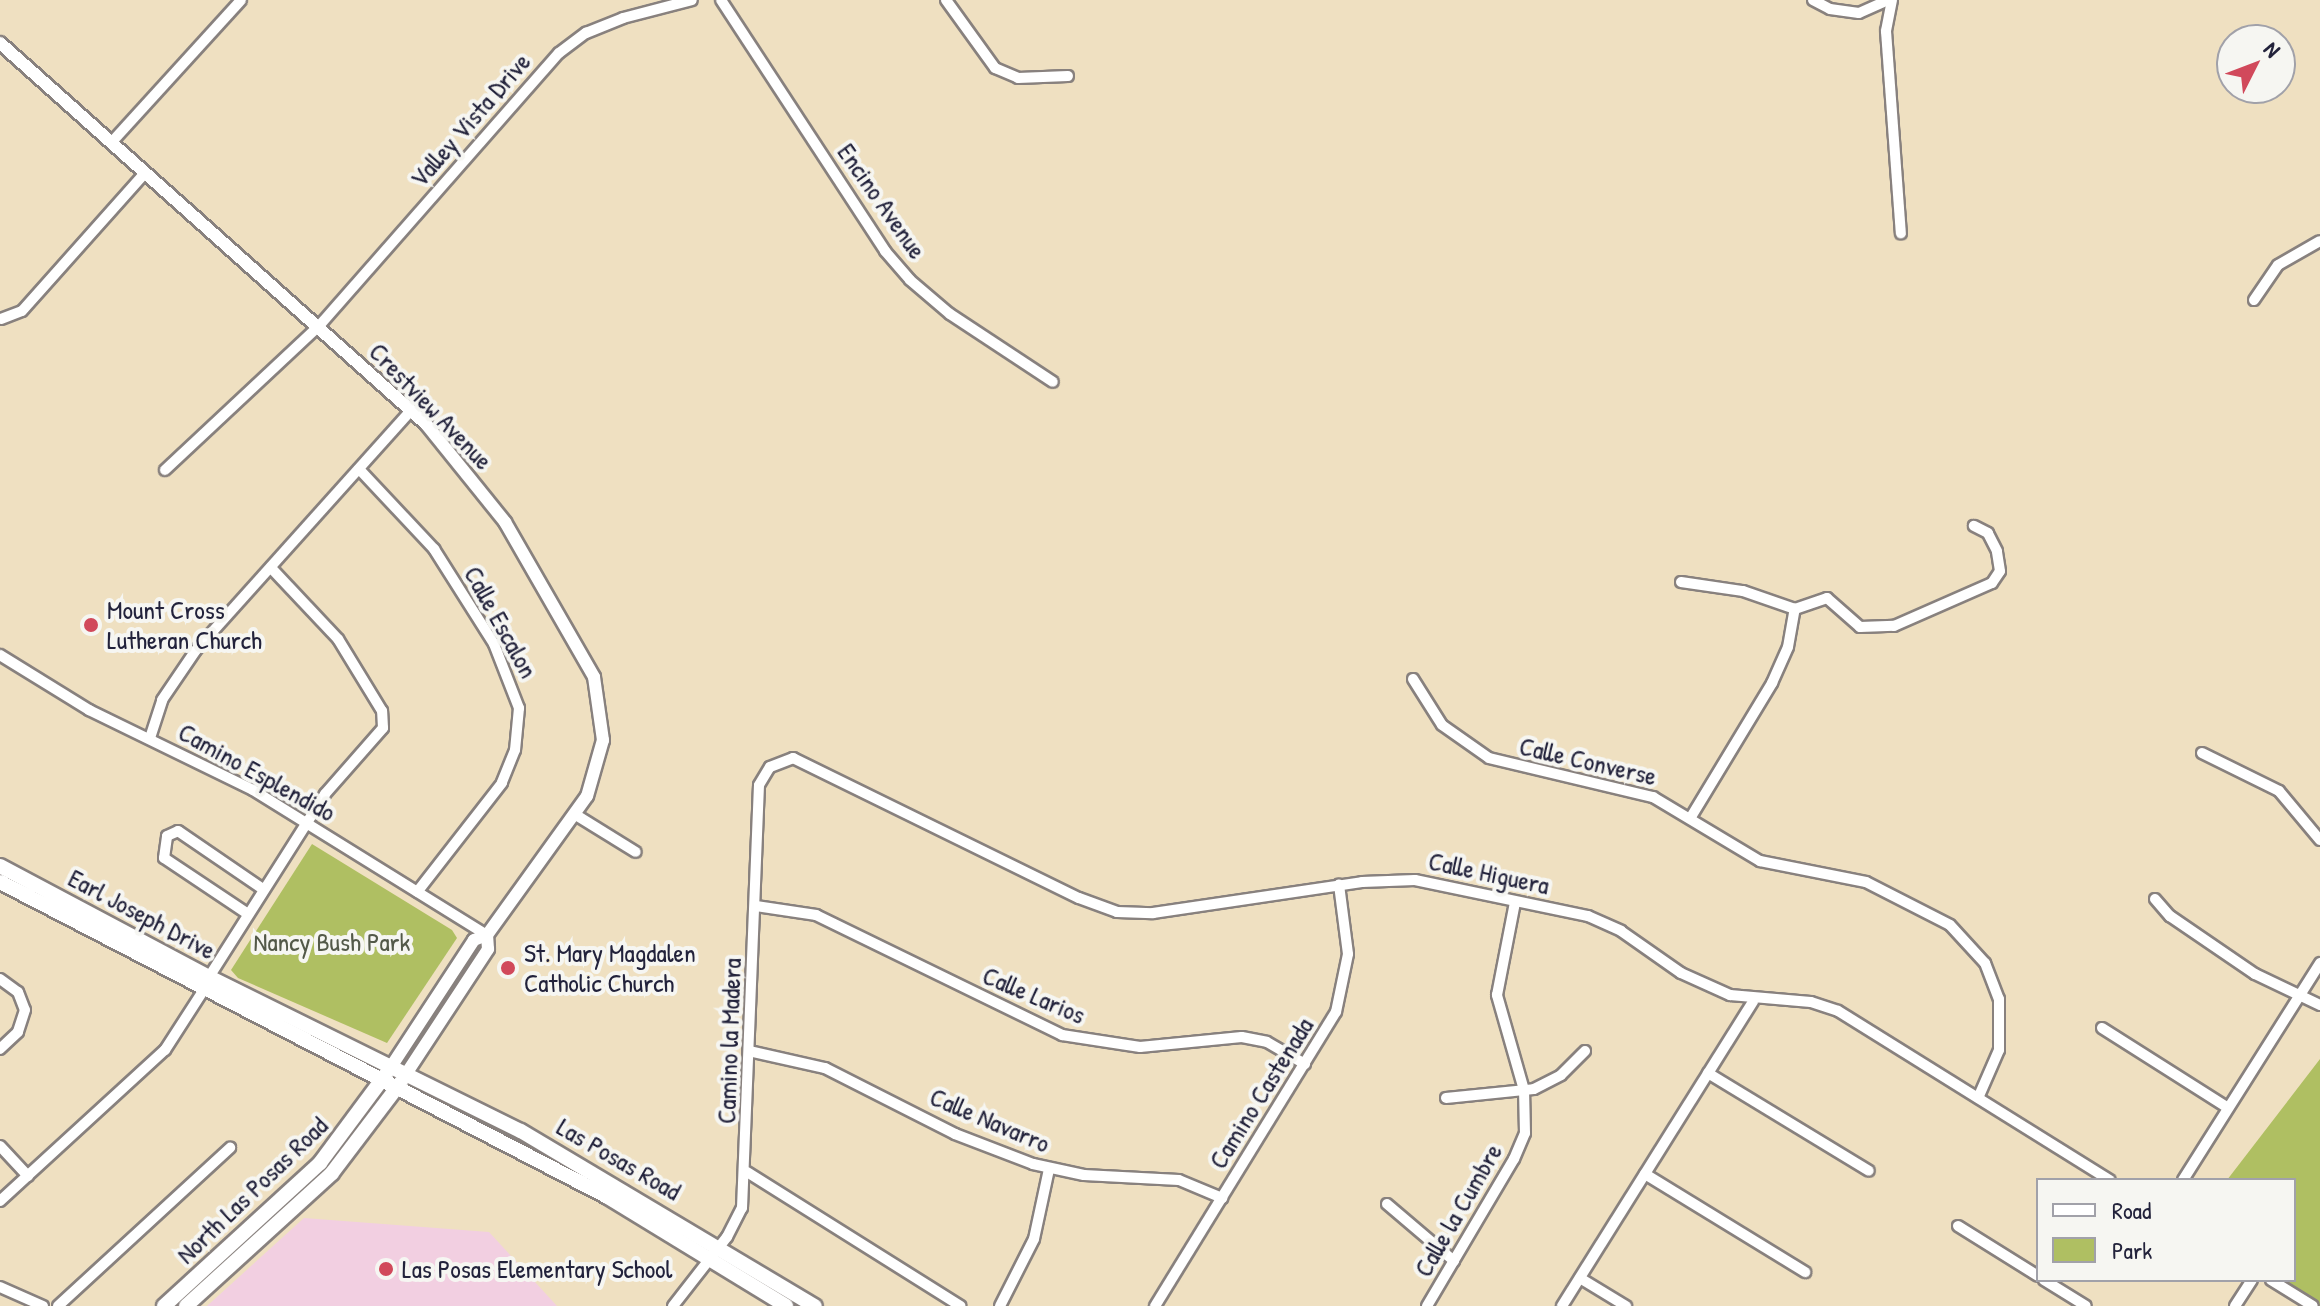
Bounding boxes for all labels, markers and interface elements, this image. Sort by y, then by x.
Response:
north arrow [2216,24,2296,104]
text: N [2257,35,2287,64]
street label: Valley Vista Drive [403,46,537,194]
street label: Encino Avenue [831,137,933,265]
street label: Crestview Avenue [363,336,499,476]
street label: Calle Escalon [458,561,544,683]
place label: Mount Cross Lutheran Church [107,594,262,656]
marker: Mount Cross Lutheran Church [82,616,100,634]
street label: Camino Esplendido [173,716,341,828]
street label: Calle Converse [1516,730,1660,792]
street label: Calle Higuera [1426,845,1552,901]
street label: Earl Joseph Drive [63,862,221,966]
park label: Nancy Bush Park [254,926,410,958]
place label: St. Mary Magdalen Catholic Church [524,937,696,998]
street label: Camino la Madera [711,958,747,1124]
marker: St. Mary Magdalen Catholic Church [499,959,517,977]
street label: Calle Larios [978,960,1090,1030]
street label: Camino Castenada [1202,1012,1320,1174]
street label: Calle Navarro [925,1081,1055,1159]
street label: North Las Posas Road [170,1110,334,1270]
street label: Las Posas Road [552,1111,686,1207]
street label: Calle la Cumbre [1407,1138,1509,1282]
legend [2036,1178,2296,1282]
text: Road [2112,1194,2151,1226]
text: Park [2112,1234,2152,1266]
place label: Las Posas Elementary School [402,1253,673,1285]
marker: Las Posas Elementary School [377,1260,395,1278]

